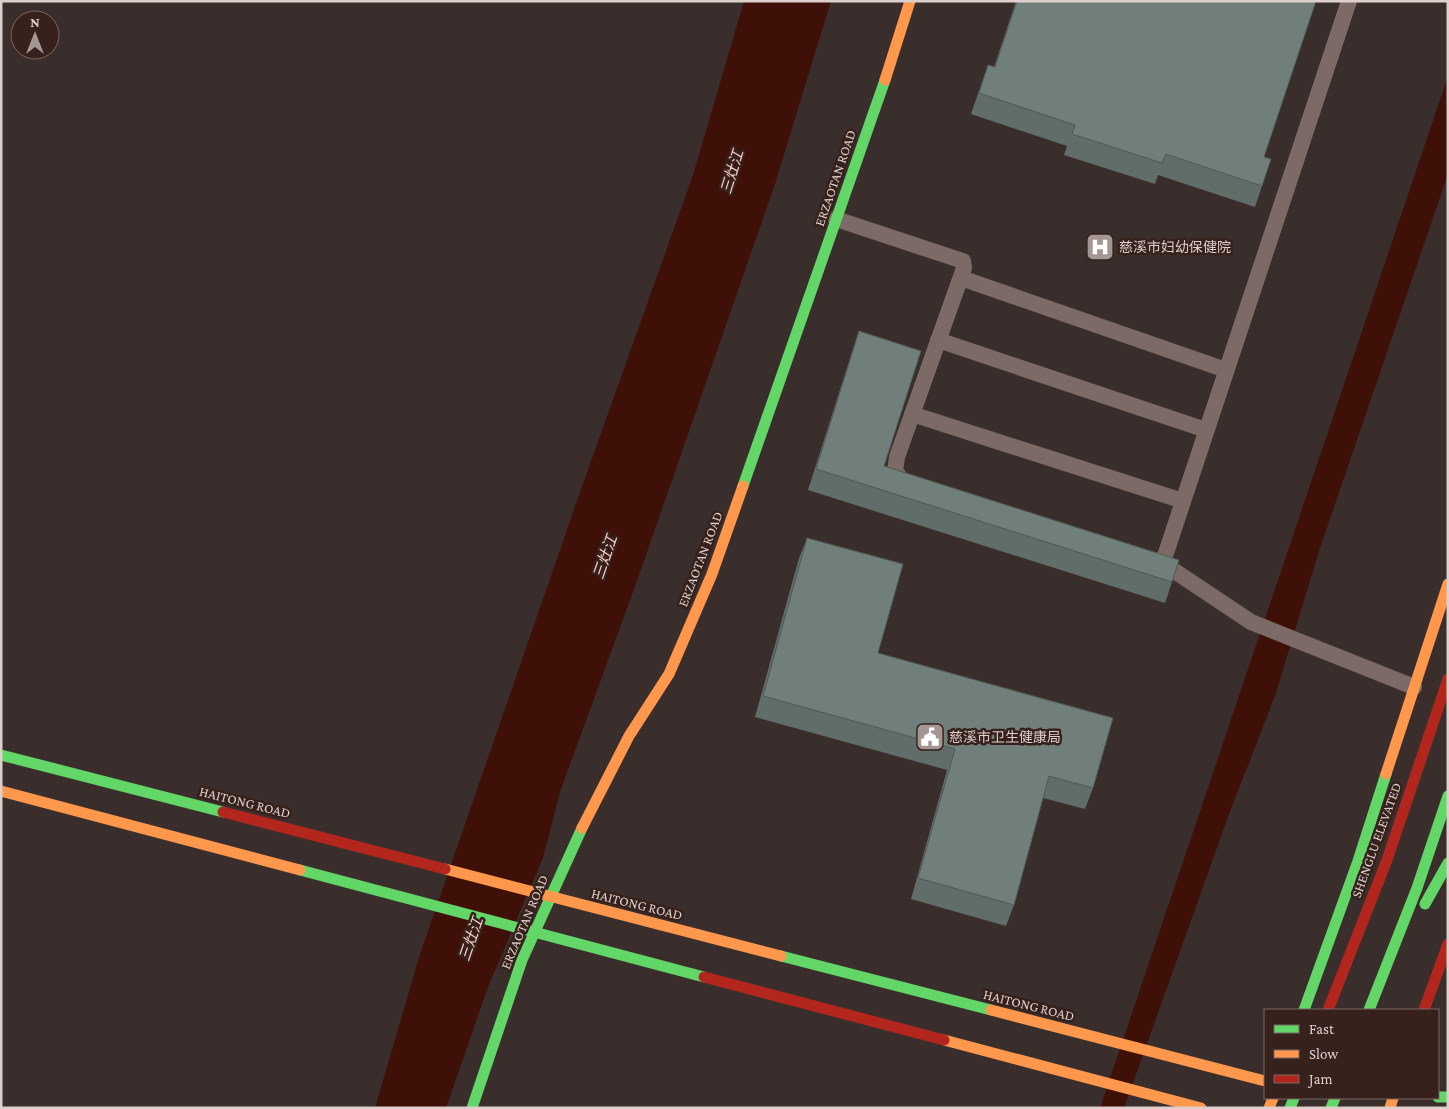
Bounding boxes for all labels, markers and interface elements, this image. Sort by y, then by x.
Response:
north arrow [10,10,60,60]
text: N [30,14,40,30]
street label: ERZAOTAN ROAD [811,128,859,228]
water label: 三灶江 [718,146,747,196]
hospital icon: 慈溪市妇幼保健院 [1085,232,1115,262]
place label: 慈溪市妇幼保健院 [1119,239,1231,255]
street label: ERZAOTAN ROAD [674,509,726,609]
water label: 三灶江 [590,531,621,581]
public building icon: 慈溪市卫生健康局 [915,722,945,752]
place label: 慈溪市卫生健康局 [949,729,1061,745]
street label: SHENGLU ELEVATED [1348,780,1404,900]
street label: HAITONG ROAD [198,783,292,821]
street label: ERZAOTAN ROAD [497,872,551,972]
street label: HAITONG ROAD [590,885,684,923]
water label: 三灶江 [456,913,487,963]
street label: HAITONG ROAD [982,986,1076,1024]
legend [1264,1009,1439,1099]
text: Fast [1309,1021,1335,1037]
text: Slow [1309,1046,1339,1062]
text: Jam [1307,1071,1332,1088]

